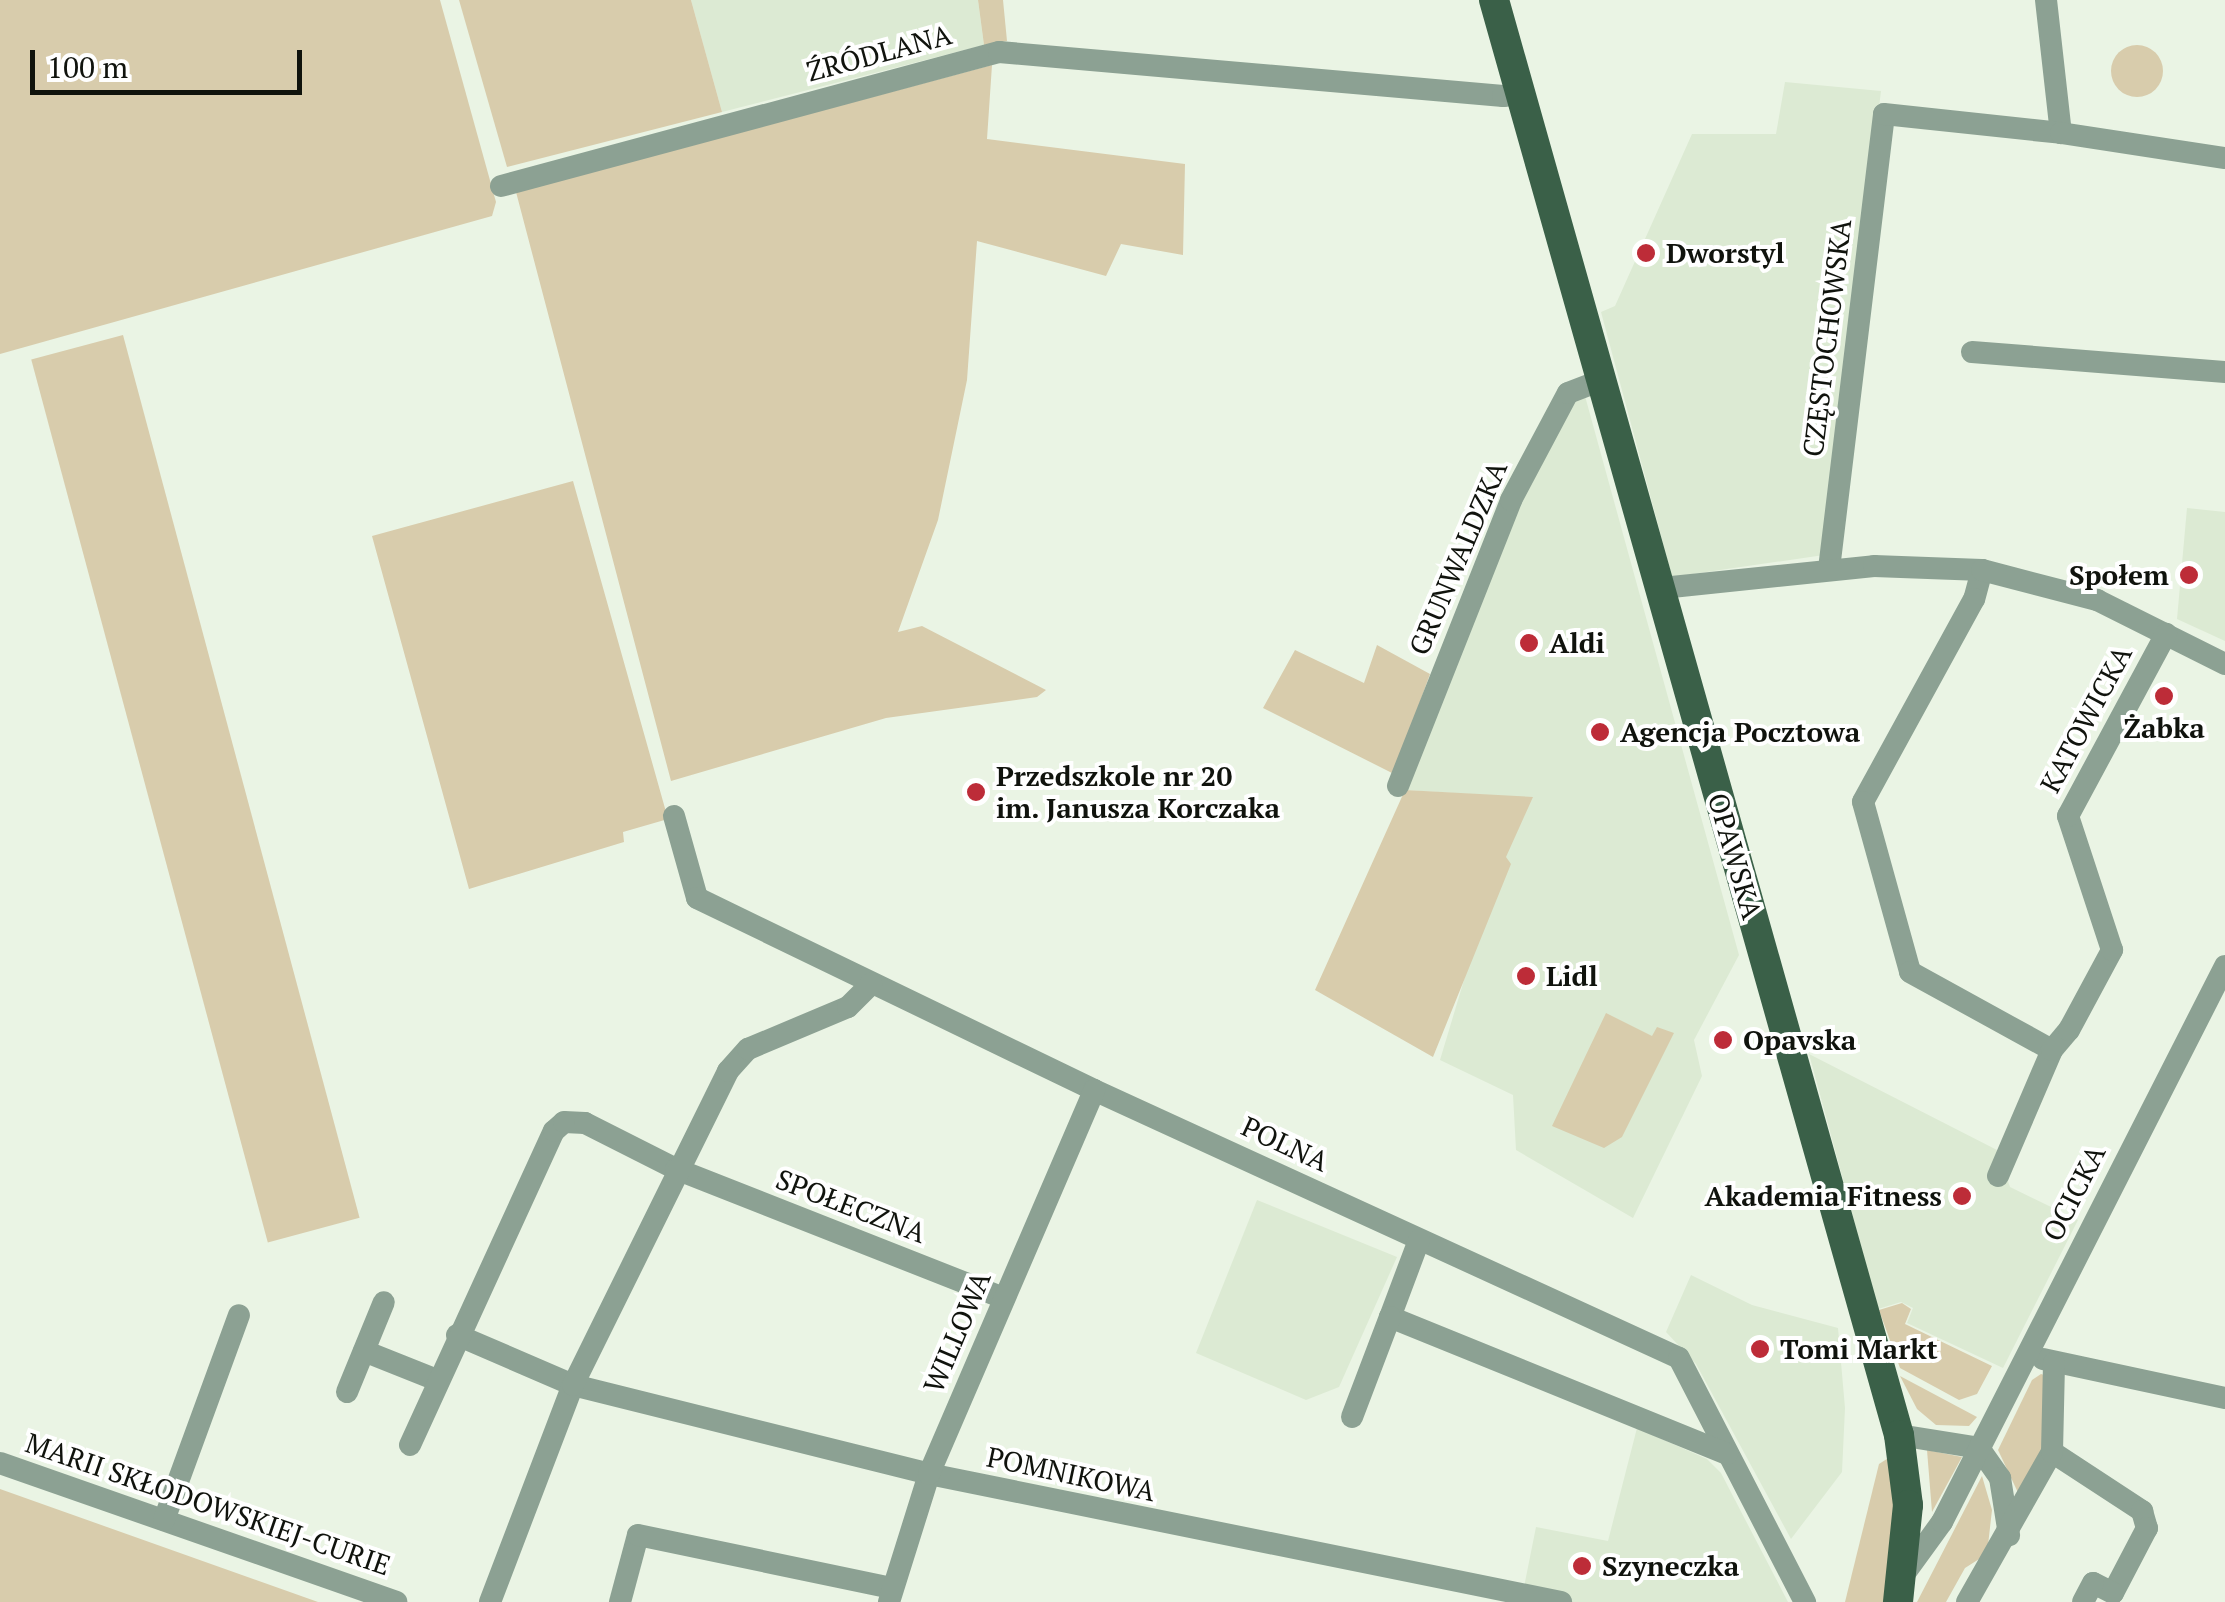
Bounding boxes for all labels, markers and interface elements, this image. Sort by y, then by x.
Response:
street label: ŹRÓDLANA [803,18,955,88]
scale bar [35,30,308,92]
text: 100 m [47,47,128,87]
street label: CZĘSTOCHOWSKA [1796,217,1858,459]
place label: Dworstyl [1666,236,1785,270]
marker: Dworstyl [1635,242,1657,264]
street label: GRUNWALDZKA [1402,456,1514,660]
place label: Społem [2069,558,2169,592]
marker: Społem [2178,564,2200,586]
place label: Aldi [1549,626,1605,660]
marker: Aldi [1518,632,1540,654]
street label: KATOWICKA [2033,640,2139,798]
marker: Żabka [2153,685,2175,707]
place label: Żabka [2123,711,2205,745]
place label: Agencja Pocztowa [1620,715,1860,749]
marker: Agencja Pocztowa [1589,721,1611,743]
place label: Przedszkole nr 20 im. Janusza Korczaka [996,759,1281,825]
marker: Przedszkole nr 20 im. Janusza Korczaka [965,781,987,803]
street label: OPAWSKA [1701,789,1769,923]
place label: Lidl [1546,959,1598,993]
marker: Lidl [1515,965,1537,987]
place label: Opavska [1743,1023,1856,1057]
marker: Opavska [1712,1029,1734,1051]
street label: POLNA [1236,1109,1334,1179]
street label: OCICKA [2036,1139,2112,1247]
street label: SPOŁECZNA [771,1162,931,1250]
place label: Akademia Fitness [1705,1179,1942,1213]
marker: Akademia Fitness [1951,1185,1973,1207]
street label: WILLOWA [916,1266,998,1398]
place label: Tomi Markt [1780,1332,1938,1366]
marker: Tomi Markt [1749,1338,1771,1360]
street label: MARII SKŁODOWSKIEJ-CURIE [21,1426,395,1582]
street label: POMNIKOWA [984,1440,1158,1508]
place label: Szyneczka [1602,1549,1739,1583]
marker: Szyneczka [1571,1555,1593,1577]

